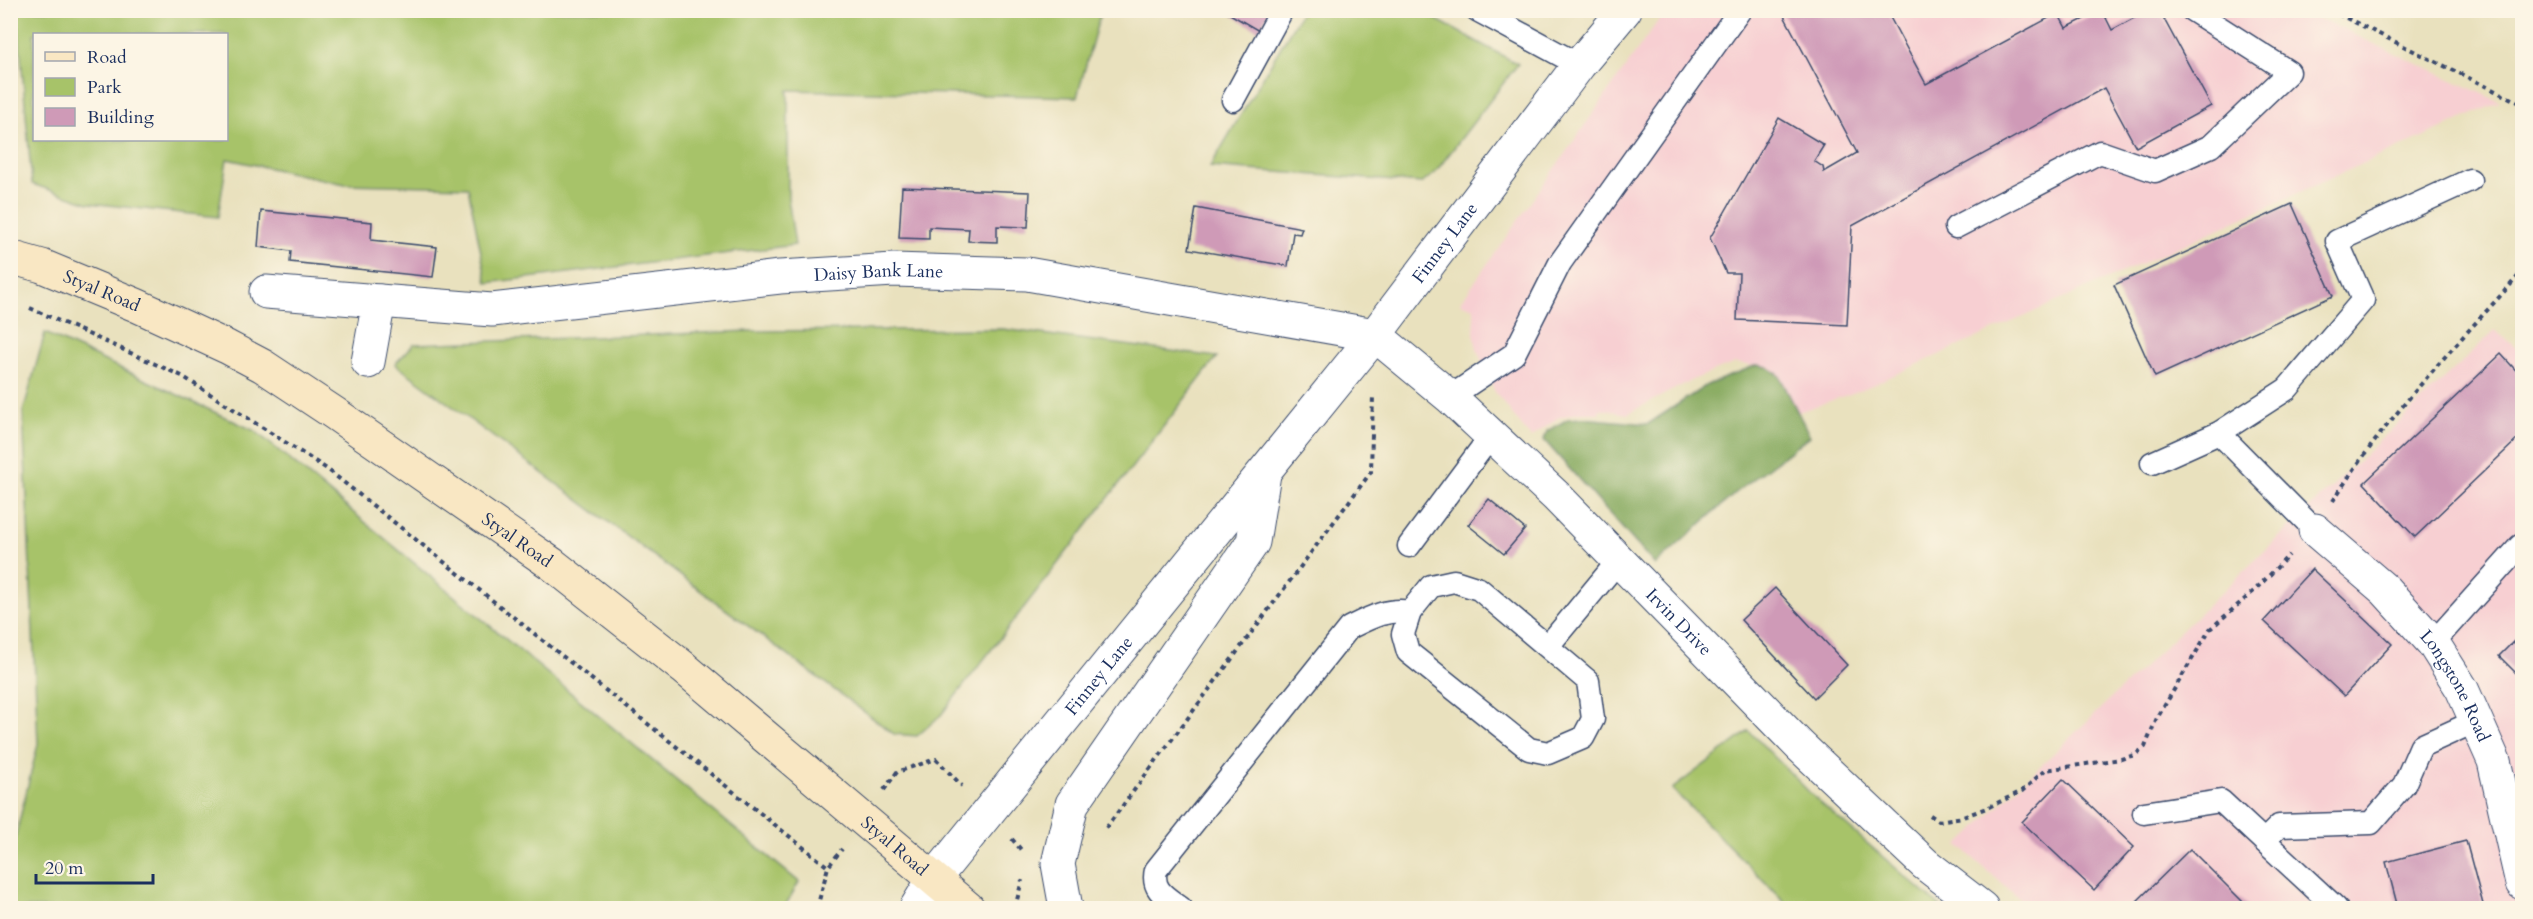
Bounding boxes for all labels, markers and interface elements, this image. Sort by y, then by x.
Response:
legend [33,33,228,141]
text: Road [87,45,127,70]
text: Park [87,75,122,100]
text: Building [87,105,155,130]
street label: Finney Lane [1406,198,1484,289]
street label: Daisy Bank Lane [813,258,944,288]
street label: Styal Road [59,264,144,319]
street label: Styal Road [477,507,558,574]
street label: Irvin Drive [1640,583,1717,662]
street label: Longstone Road [2414,624,2496,746]
street label: Finney Lane [1059,631,1139,721]
street label: Styal Road [855,811,934,882]
scale bar [36,847,153,885]
text: 20 m [45,856,84,881]

